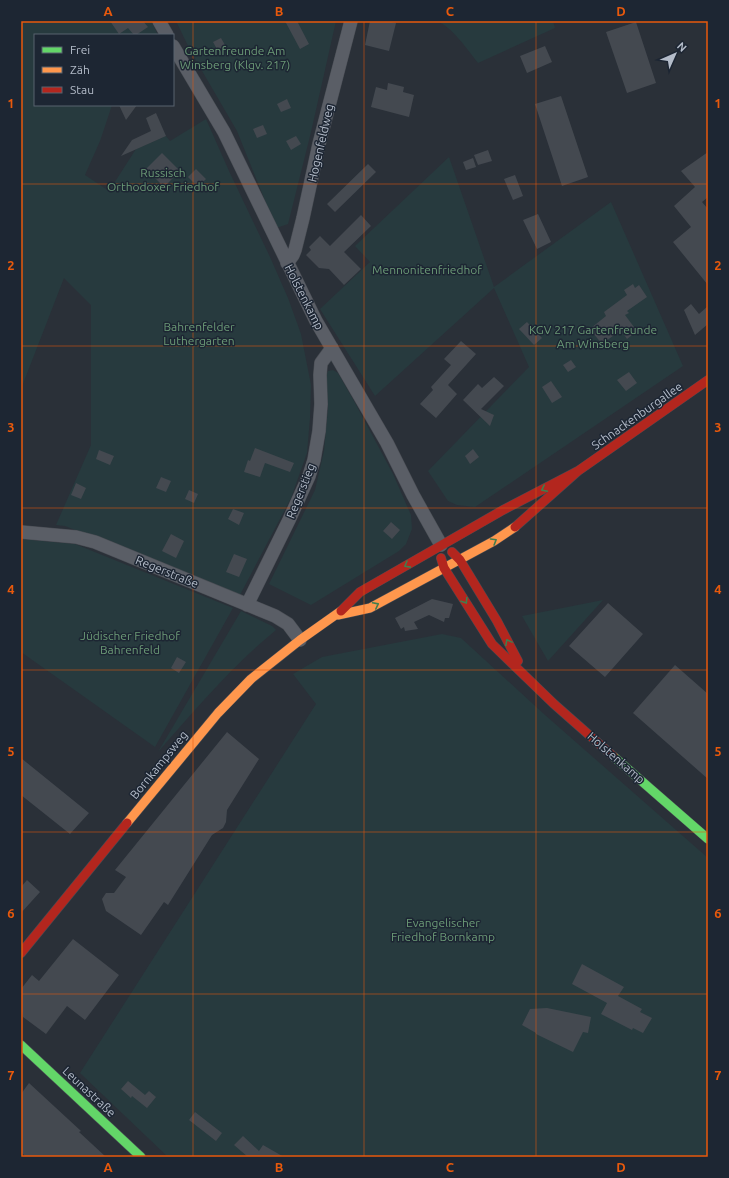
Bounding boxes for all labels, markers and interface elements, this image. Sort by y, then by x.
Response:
text: A [103,4,113,18]
text: B [275,4,284,18]
text: C [446,4,455,18]
text: D [616,4,626,18]
legend [34,34,174,106]
north arrow [655,34,695,74]
text: N [675,40,689,54]
text: Frei [70,43,90,56]
park label: Gartenfreunde Am Winsberg (Klgv. 217) [180,44,290,72]
text: Zäh [70,63,90,76]
text: Stau [70,83,94,96]
text: 1 [7,96,15,110]
text: 1 [714,96,722,110]
street label: Hogenfeldweg [305,102,336,183]
park label: Russisch Orthodoxer Friedhof [107,166,219,193]
text: 2 [7,258,15,272]
text: 2 [714,258,722,272]
street label: Holstenkamp [282,262,326,332]
park label: Mennonitenfriedhof [372,263,482,276]
park label: Bahrenfelder Luthergarten [163,320,235,347]
park label: KGV 217 Gartenfreunde Am Winsberg [529,323,657,350]
street label: Schnackenburgallee [589,379,685,452]
text: 3 [7,420,15,434]
text: 3 [714,420,722,434]
street label: Regerstieg [284,461,318,520]
one-way arrow [541,484,548,491]
one-way arrow [490,538,497,545]
street label: Regerstraße [134,553,201,590]
one-way arrow [404,560,411,567]
text: 4 [7,582,15,596]
text: 4 [714,582,722,596]
one-way arrow [460,597,468,604]
one-way arrow [371,602,379,610]
park label: Jüdischer Friedhof Bahrenfeld [80,629,180,656]
one-way arrow [505,638,513,646]
street label: Bornkampsweg [127,728,190,801]
street label: Holstenkamp [585,729,648,786]
text: 5 [7,744,15,758]
text: 5 [714,744,722,758]
text: 6 [7,906,15,920]
text: 6 [714,906,722,920]
park label: Evangelischer Friedhof Bornkamp [391,916,495,943]
street label: Leunastraße [60,1064,118,1119]
text: 7 [7,1068,15,1082]
text: 7 [714,1068,722,1082]
text: A [103,1160,113,1174]
text: B [275,1160,284,1174]
text: C [446,1160,455,1174]
text: D [616,1160,626,1174]

